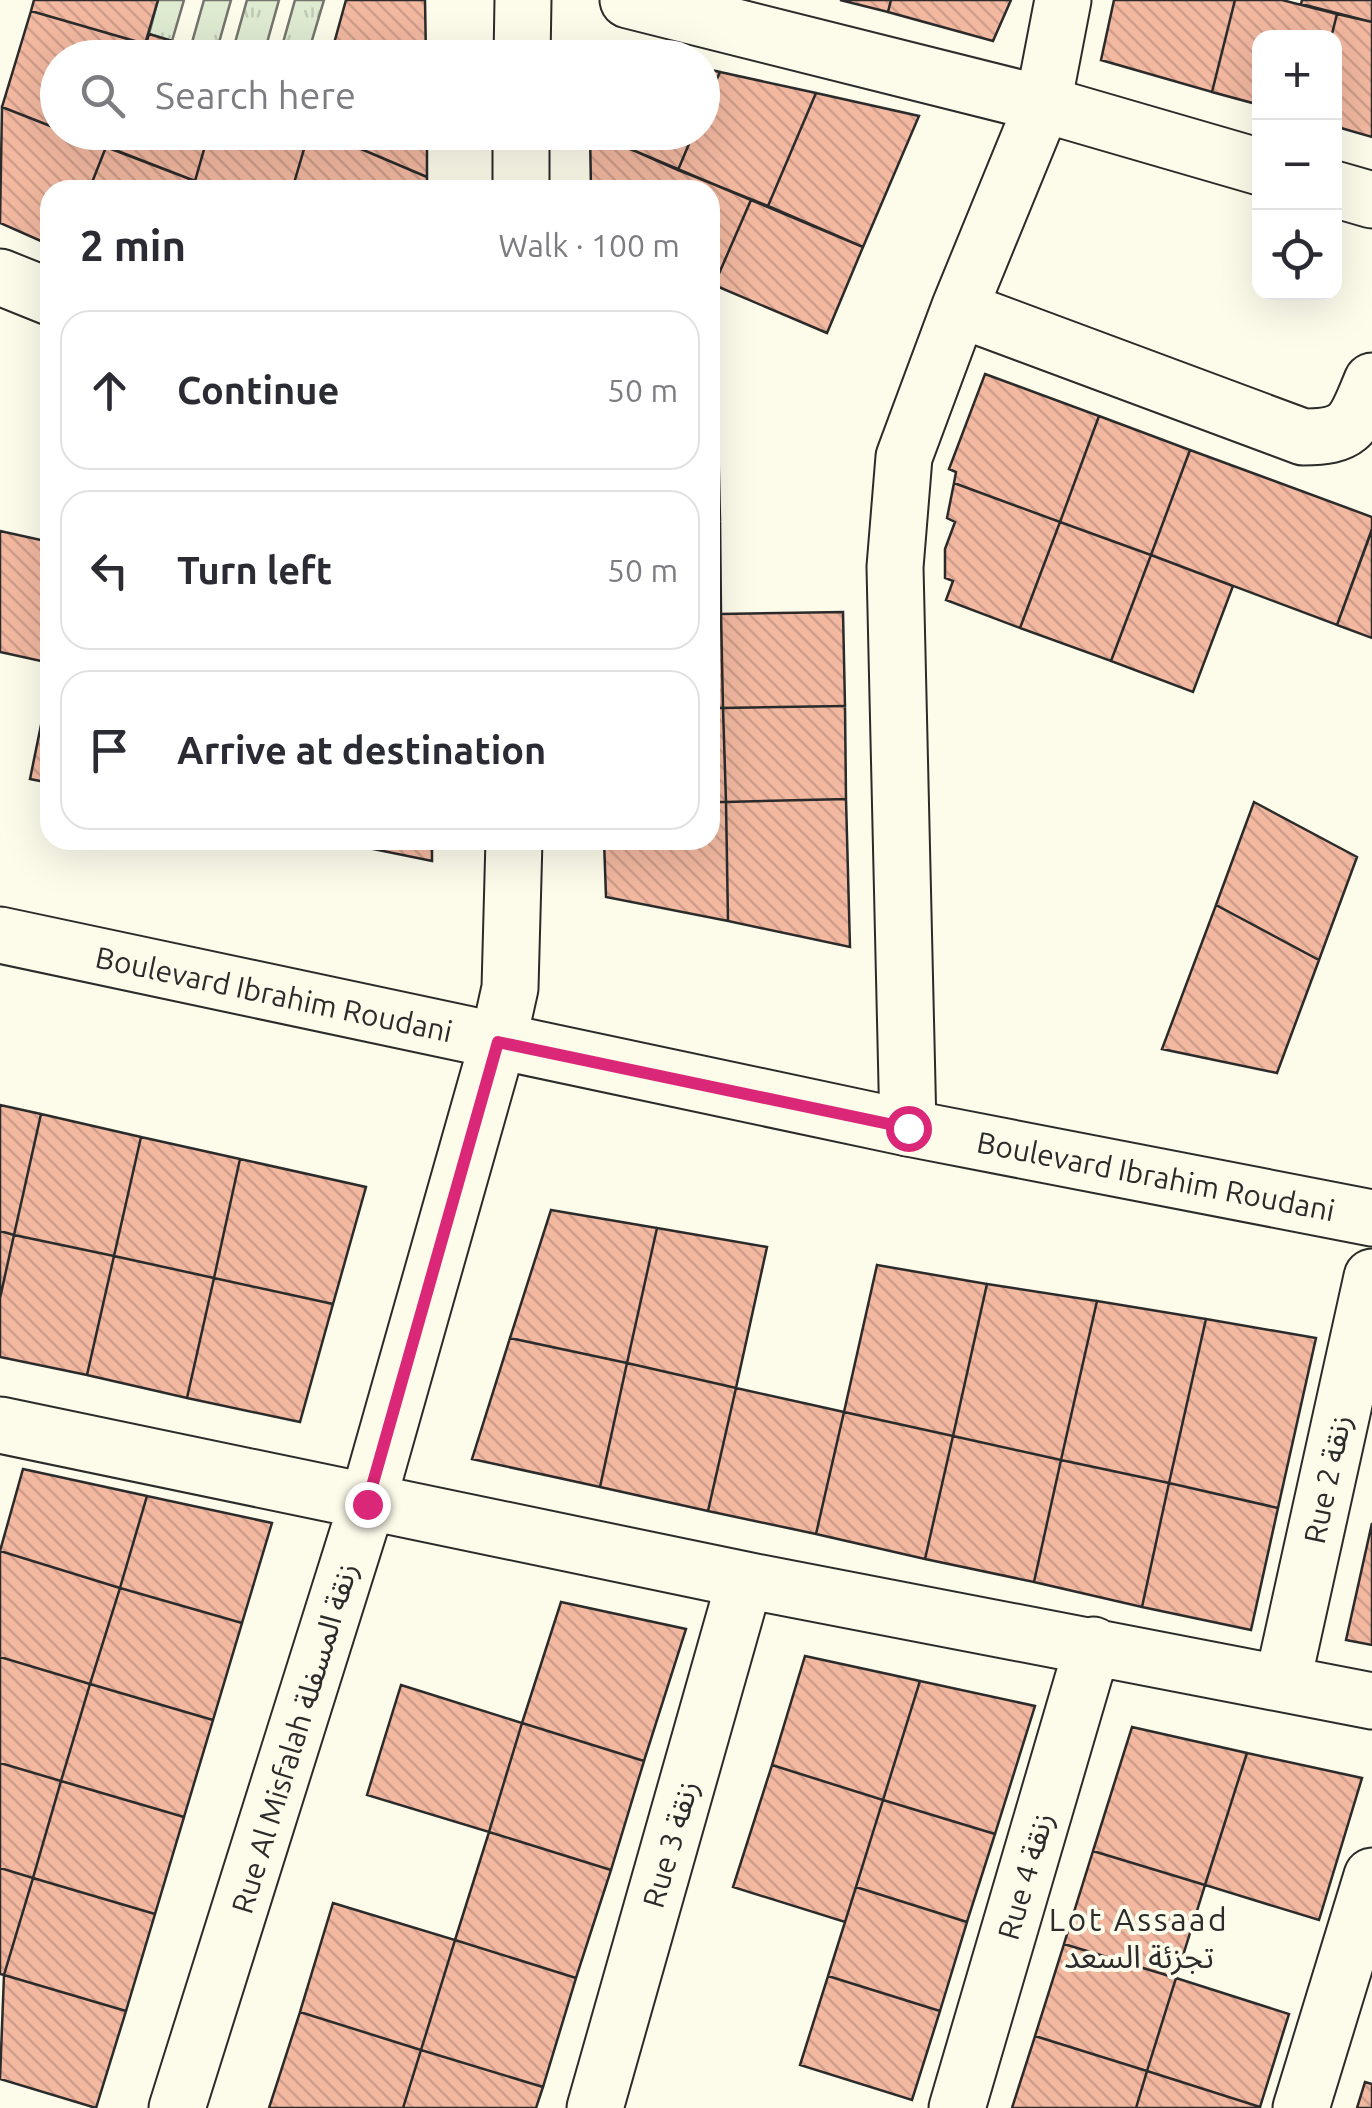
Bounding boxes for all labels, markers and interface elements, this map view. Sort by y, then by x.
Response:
map controls [1252,30,1342,300]
button: + [1252,30,1342,120]
search box [40,40,720,150]
icon: search [75,68,130,123]
text: Search here [155,74,356,116]
button: − [1252,120,1342,210]
button: locate [1252,210,1342,300]
text: 2 min [80,222,186,269]
text: Walk · 100 m [498,227,680,263]
icon: ahead [82,363,137,418]
text: Continue [177,369,339,411]
text: 50 m [607,372,678,408]
icon: left [82,543,137,598]
text: Turn left [177,549,332,591]
text: 50 m [607,552,678,588]
icon: arrive [82,723,137,778]
text: Arrive at destination [177,729,546,771]
street label: Boulevard Ibrahim Roudani [93,940,455,1048]
route start [886,1106,932,1152]
street label: Boulevard Ibrahim Roudani [974,1125,1338,1227]
street label: Rue 2 زنقة [1297,1412,1358,1547]
route end [345,1482,391,1528]
street label: Rue Al Misfalah زنقة المسفلة [224,1559,365,1918]
street label: Rue 3 زنقة [636,1777,705,1912]
street label: Rue 4 زنقة [991,1809,1060,1944]
district label: Lot Assaad تجزئة السعد [1049,1901,1229,1976]

